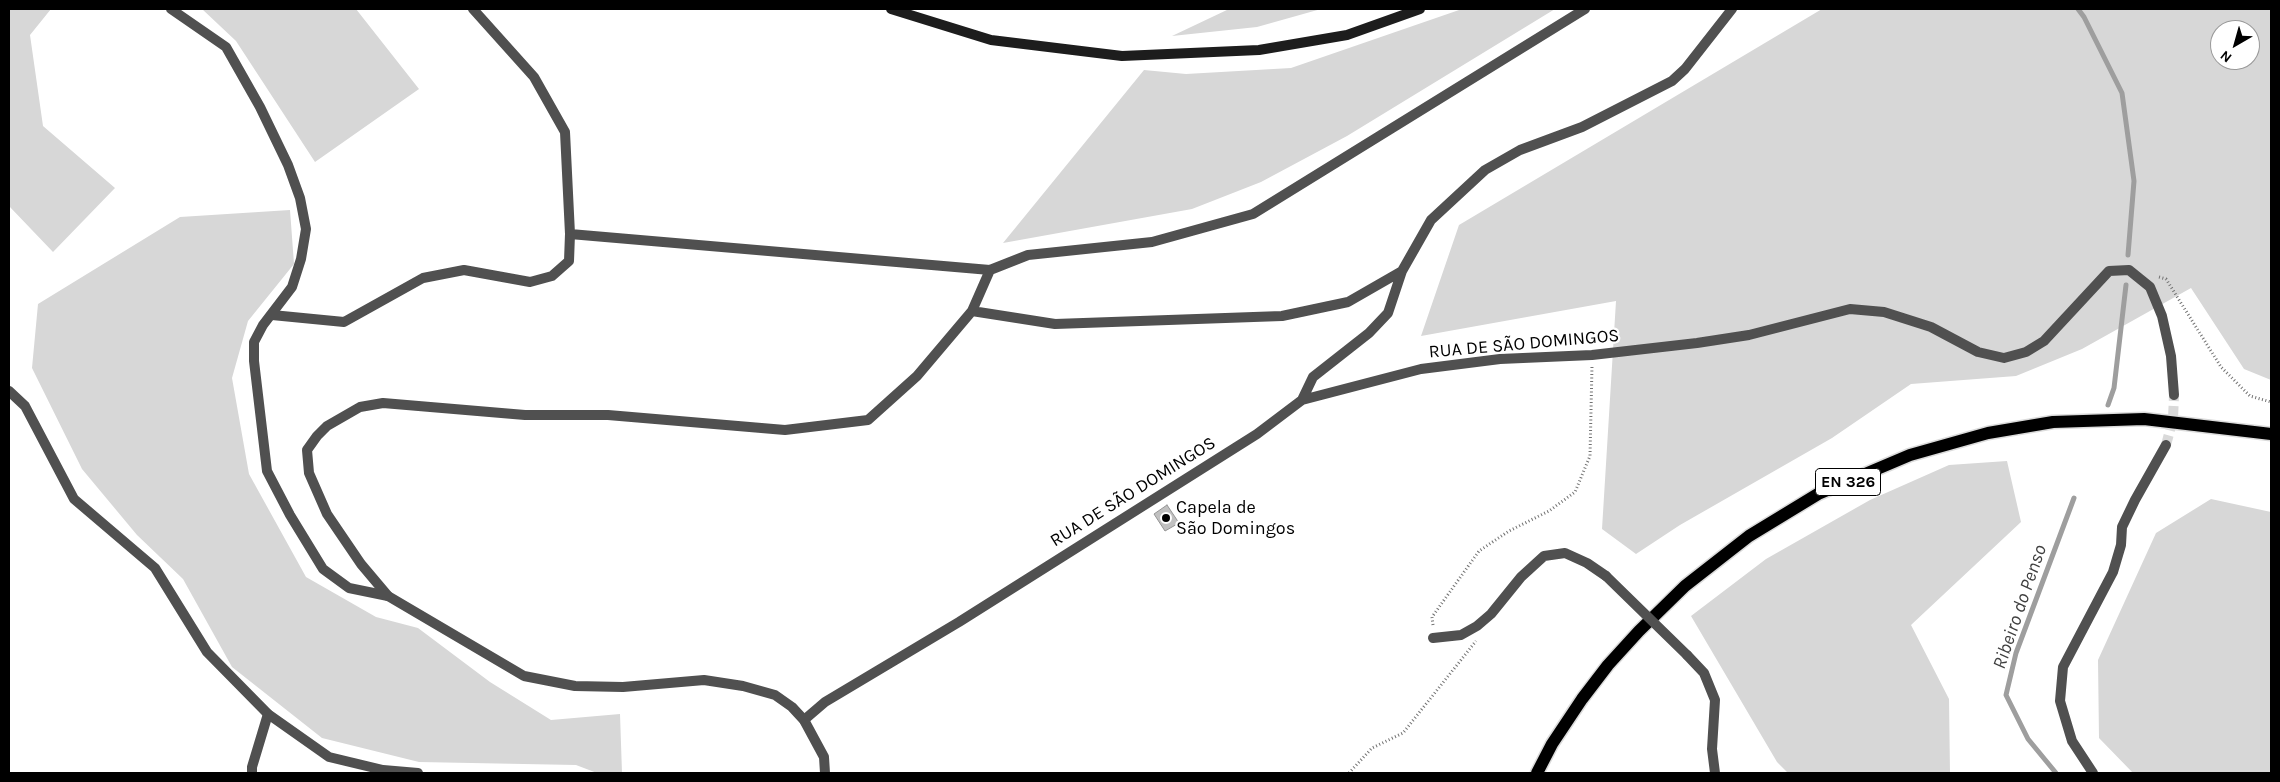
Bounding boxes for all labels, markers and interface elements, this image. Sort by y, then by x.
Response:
north arrow [2210,20,2260,70]
text: N [2217,47,2235,66]
street label: RUA DE SÃO DOMINGOS [1428,325,1620,363]
street label: RUA DE SÃO DOMINGOS [1046,432,1220,552]
road number: EN 326 [1816,468,1880,496]
place label: Capela de São Domingos [1176,497,1295,540]
marker: Capela de São Domingos [1160,512,1172,524]
water label: Ribeiro do Penso [1988,542,2052,672]

